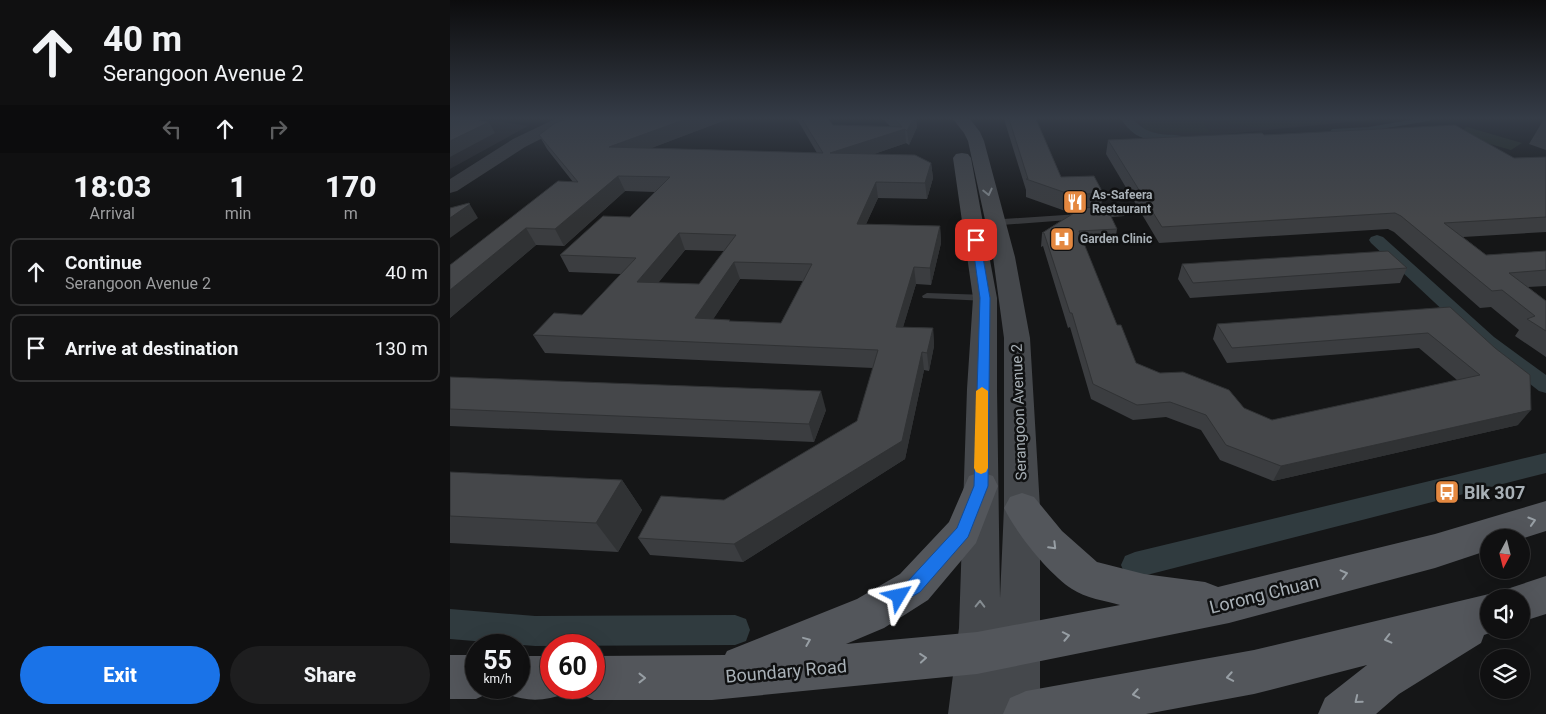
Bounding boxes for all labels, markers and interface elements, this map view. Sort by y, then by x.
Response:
text: 40 m [103,19,182,60]
icon: ahead [20,20,85,85]
text: Serangoon Avenue 2 [103,61,304,86]
icon: left [158,115,186,143]
icon: ahead [211,115,239,143]
icon: right [264,115,292,143]
text: 18:03 [73,169,151,204]
text: 1 [229,169,247,204]
text: 170 [325,169,377,204]
one-way arrow [982,188,993,196]
place label: As-Safeera Restaurant [1092,188,1153,216]
restaurant icon: As-Safeera Restaurant [1062,189,1088,215]
text: Arrival [90,204,135,223]
text: min [225,204,251,223]
text: m [344,204,358,223]
pin [955,219,997,261]
icon: arrive [962,226,990,254]
hospital icon: Garden Clinic [1049,226,1075,252]
place label: Garden Clinic [1080,232,1152,246]
text: Continue [65,251,142,274]
icon: ahead [22,258,50,286]
text: 40 m [385,261,428,284]
text: Serangoon Avenue 2 [65,274,211,293]
icon: arrive [22,334,50,362]
text: Arrive at destination [65,337,238,360]
text: 130 m [375,337,428,360]
street label: Serangoon Avenue 2 [1008,343,1030,481]
bus stop icon: Blk 307 [1434,479,1460,505]
place label: Blk 307 [1464,482,1525,503]
one-way arrow [1527,517,1536,527]
north arrow [1480,529,1530,579]
map controls [1480,529,1530,699]
one-way arrow [1047,540,1056,549]
position arrow [872,569,924,621]
street label: Lorong Chuan [1207,570,1321,618]
one-way arrow [1340,570,1348,580]
button: sound [1480,589,1530,639]
one-way arrow [975,600,986,608]
one-way arrow [1062,631,1070,641]
one-way arrow [1384,633,1393,644]
speed limit sign: 60 [540,634,605,699]
one-way arrow [802,636,811,647]
button: Exit [20,646,220,704]
button: Share [230,646,430,704]
text: 55 [483,646,512,675]
button: layers [1480,649,1530,699]
one-way arrow [919,653,927,664]
street label: Boundary Road [724,655,848,687]
one-way arrow [1226,671,1234,681]
text: km/h [483,672,512,686]
one-way arrow [639,673,647,683]
one-way arrow [1131,688,1140,699]
one-way arrow [1355,694,1364,703]

